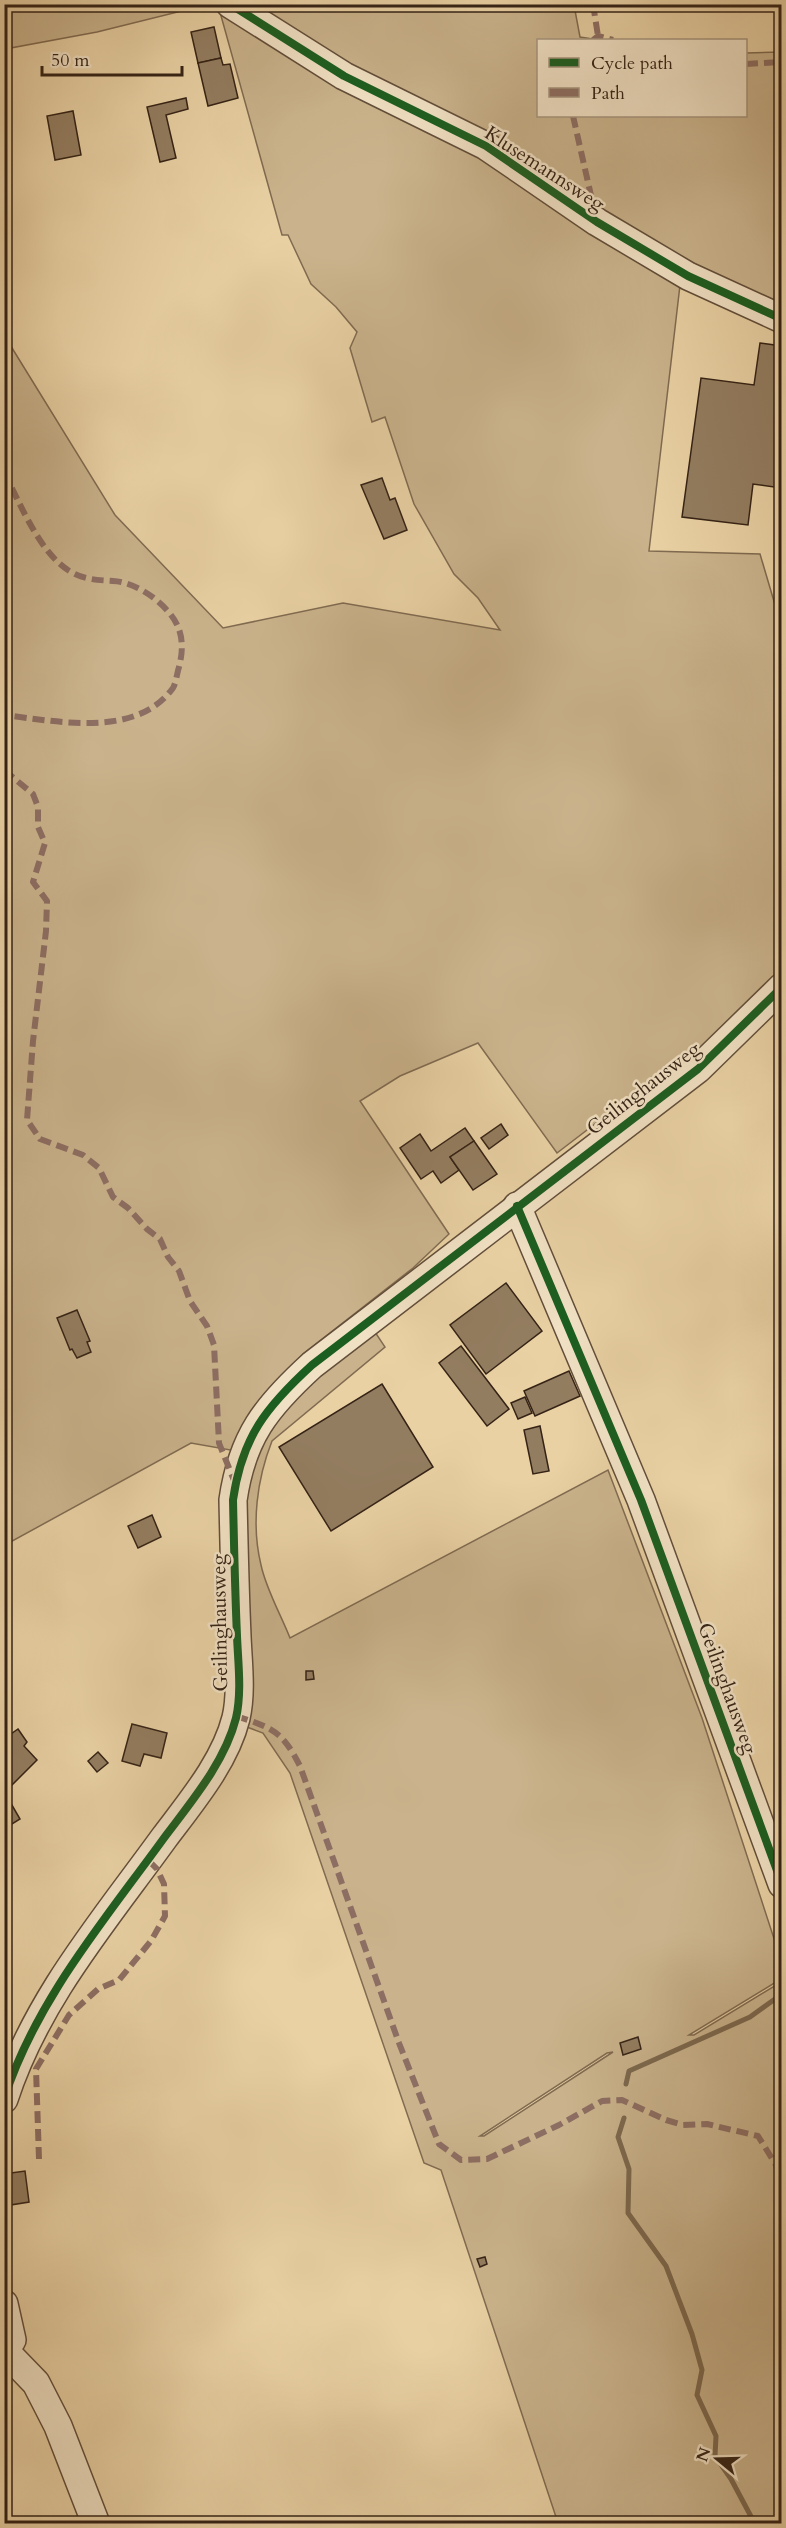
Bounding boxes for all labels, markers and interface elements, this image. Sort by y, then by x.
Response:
scale bar [42,39,182,77]
legend [537,39,747,117]
text: 50 m [51,48,90,73]
text: Cycle path [591,51,673,76]
text: Path [591,81,625,106]
street label: Klusemannsweg [479,120,611,218]
street label: Geilinghausweg [581,1035,706,1141]
street label: Geilinghausweg [205,1553,234,1692]
street label: Geilinghausweg [691,1619,764,1758]
north arrow [687,2429,747,2489]
text: N [691,2444,716,2465]

